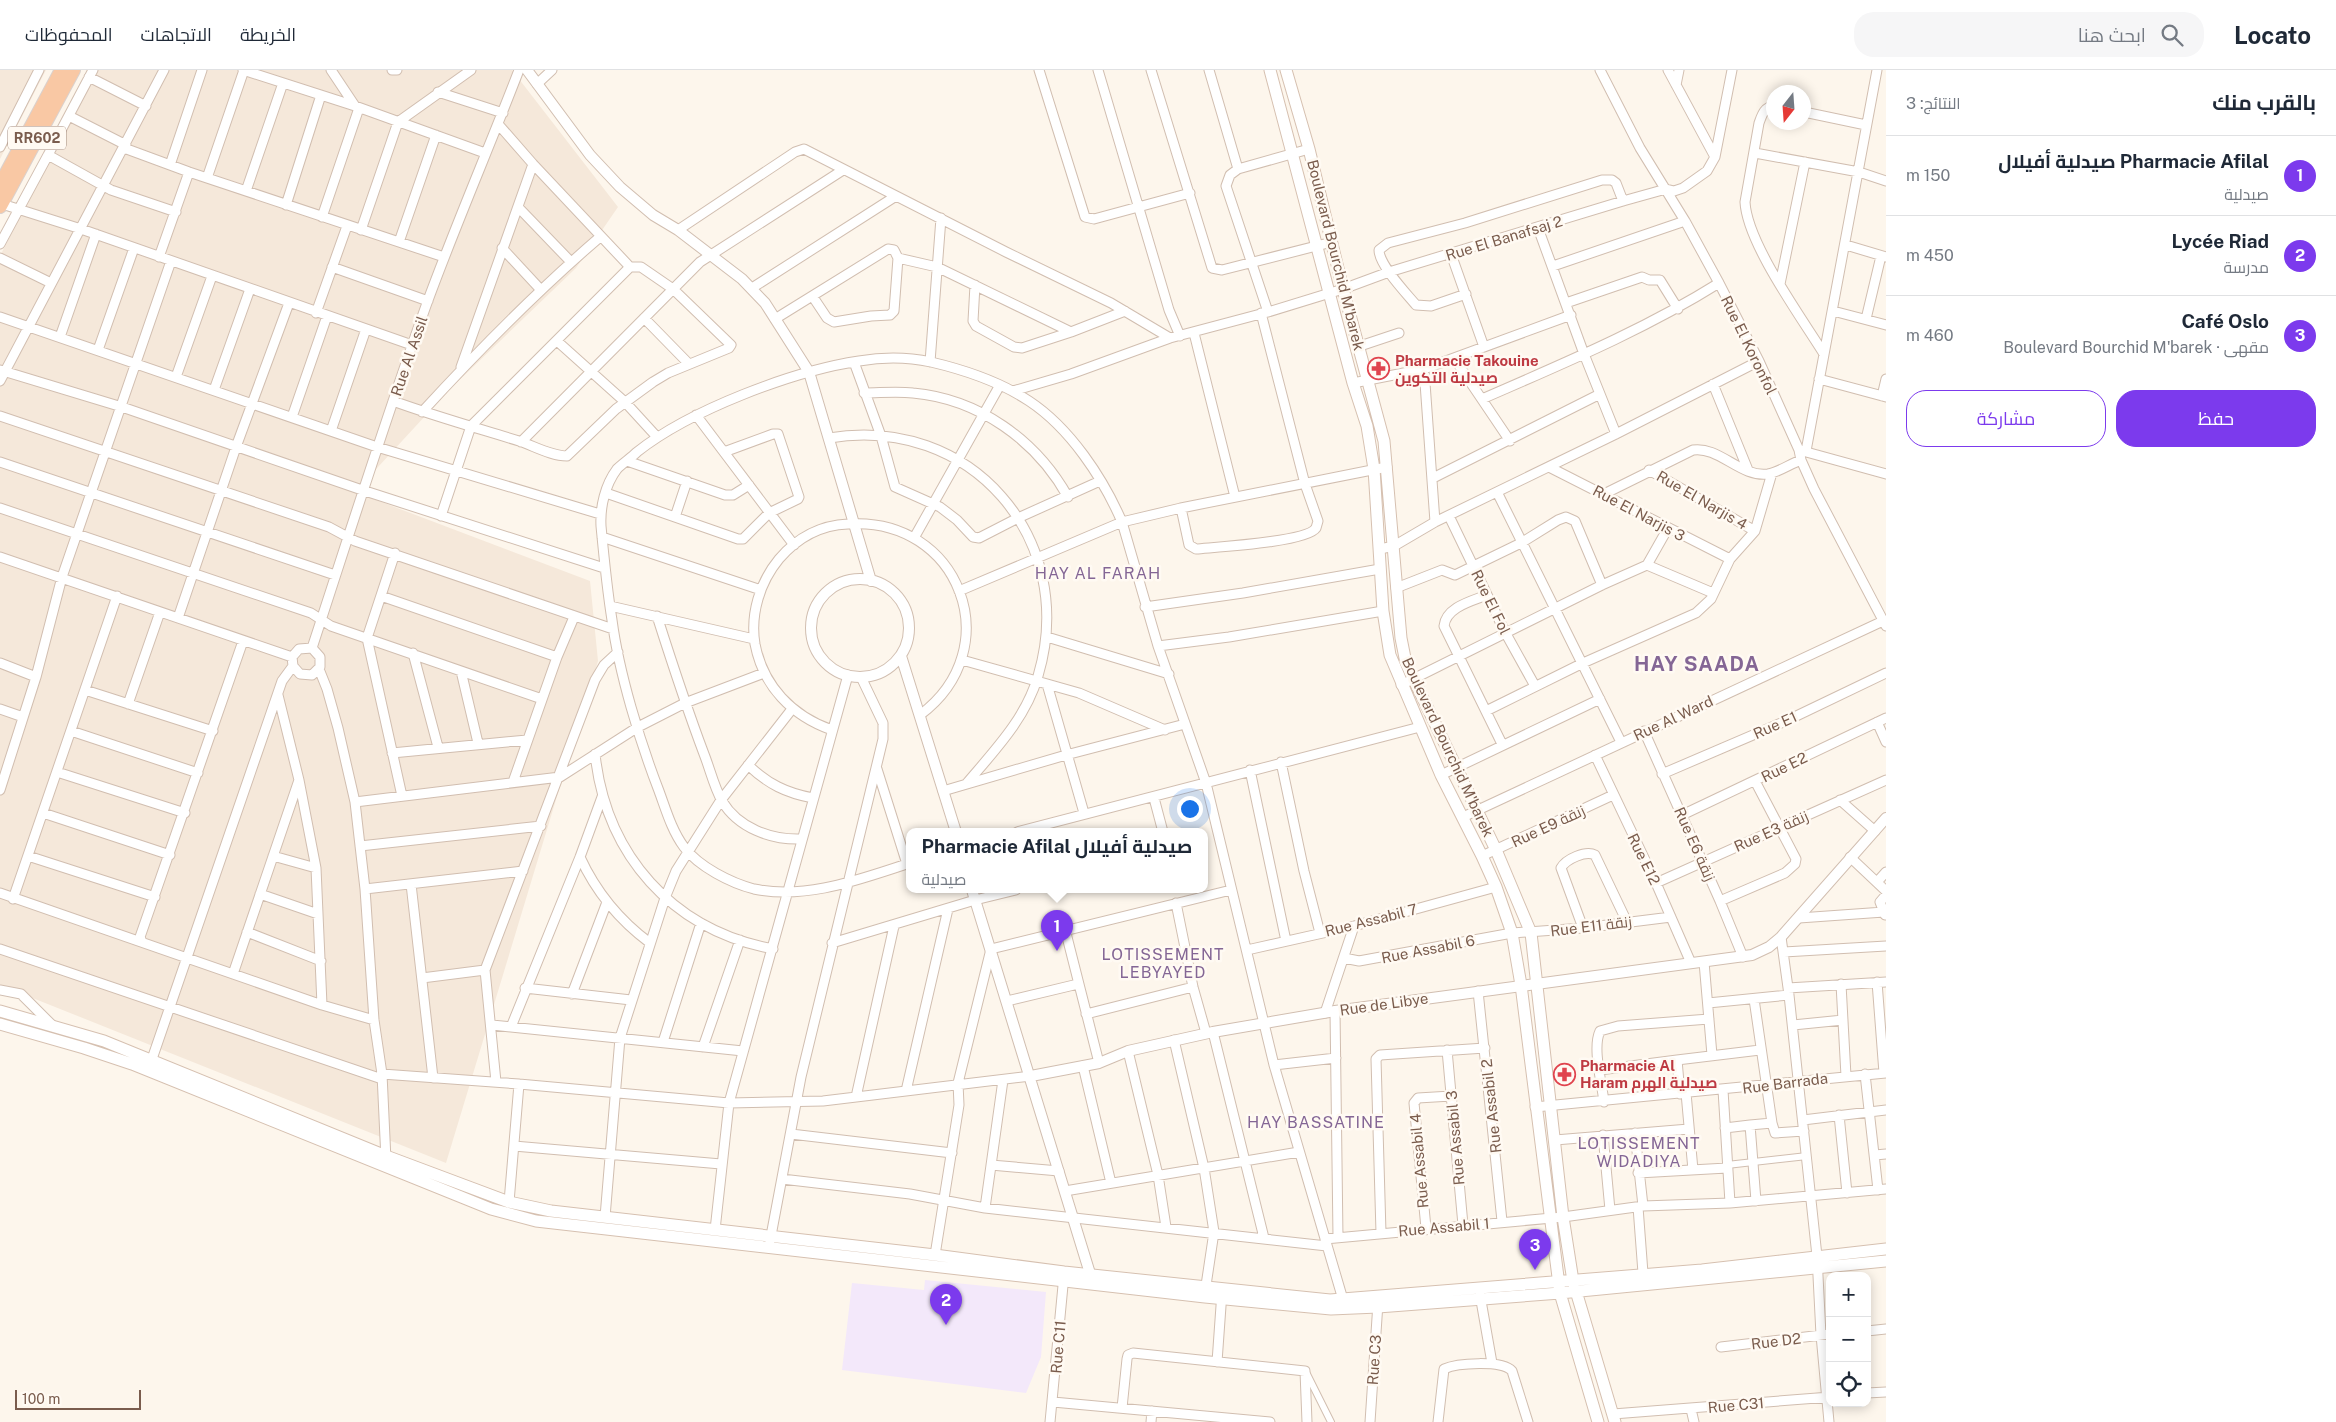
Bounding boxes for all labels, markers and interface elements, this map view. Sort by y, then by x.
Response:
search box [1854,12,2204,57]
icon: search [2158,21,2186,49]
text: Locato [2234,21,2311,49]
text: المحفوظات [25,24,113,45]
text: الاتجاهات [141,24,212,45]
text: الخريطة [240,24,296,45]
text: ابحث هنا [2078,24,2146,46]
north arrow [1766,85,1811,130]
text: بالقرب منك [2212,90,2316,115]
text: النتائج: 3 [1906,94,1961,113]
road number: RR602 [8,126,66,150]
text: Pharmacie Afilal صيدلية أفيلال [1998,150,2269,172]
street label: Boulevard Bourchid M'barek [1304,158,1368,352]
text: 150 m [1906,166,1950,185]
text: 1 [2297,166,2303,185]
text: صيدلية [2224,185,2269,204]
street label: Rue El Banafsaj 2 [1443,212,1565,264]
text: Lycée Riad [2171,230,2269,252]
text: 450 m [1906,246,1954,265]
text: 2 [2295,246,2305,265]
text: مدرسة [2223,258,2269,277]
street label: Rue El Koronfol [1718,293,1780,397]
text: Café Oslo [2181,310,2269,332]
street label: Rue Al Assil [387,314,431,398]
text: 460 m [1906,326,1953,345]
text: 3 [2295,326,2305,345]
text: مقهى · Boulevard Bourchid M'barek [2003,338,2269,357]
place label: Pharmacie Takouine صيدلية التكوين [1395,352,1539,387]
pharmacy icon: Pharmacie Takouine صيدلية التكوين [1367,357,1391,381]
button: مشاركة [1906,390,2106,447]
button: حفظ [2116,390,2316,447]
street label: Rue El Narjis 4 [1654,467,1750,533]
street label: Rue El Narjis 3 [1590,482,1688,544]
district label: HAY AL FARAH [1035,564,1161,583]
street label: Rue El Fol [1468,567,1514,637]
district label: HAY SAADA [1634,652,1760,676]
street label: Boulevard Bourchid M'barek [1399,655,1497,839]
street label: Rue Al Ward [1630,692,1716,744]
street label: Rue E1 [1750,708,1800,742]
street label: Rue E2 [1758,749,1810,785]
your location [1177,796,1203,822]
street label: Rue E9 زنقة [1508,802,1588,851]
street label: Rue E6 زنقة [1670,804,1719,884]
street label: Rue E3 زنقة [1731,807,1811,856]
popup [906,828,1208,893]
street label: Rue E12 [1624,830,1664,888]
text: Pharmacie Afilal صيدلية أفيلال [922,835,1192,857]
text: صيدلية [922,870,966,889]
street label: Rue Assabil 7 [1323,900,1419,940]
pin: 1 [1041,910,1073,951]
street label: Rue E11 زنقة [1549,913,1633,940]
street label: Rue Assabil 6 [1380,932,1476,966]
district label: LOTISSEMENT LEBYAYED [1101,945,1225,982]
street label: Rue de Libye [1339,989,1429,1019]
place label: Pharmacie Al Haram صيدلية الهرم [1580,1057,1717,1093]
street label: Rue Assabil 2 [1478,1058,1504,1154]
pharmacy icon: Pharmacie Al Haram صيدلية الهرم [1552,1062,1576,1086]
street label: Rue Barrada [1741,1069,1829,1097]
street label: Rue Assabil 3 [1442,1090,1468,1186]
district label: HAY BASSATINE [1247,1113,1385,1132]
street label: Rue Assabil 4 [1406,1113,1432,1209]
district label: LOTISSEMENT WIDADIYA [1577,1134,1701,1171]
street label: Rue Assabil 1 [1398,1215,1490,1239]
pin: 3 [1519,1229,1551,1270]
map controls [1826,1272,1871,1407]
button: + [1826,1272,1871,1317]
pin: 2 [930,1284,962,1325]
button: − [1826,1317,1871,1362]
street label: Rue C11 [1047,1320,1069,1374]
street label: Rue D2 [1750,1330,1802,1352]
street label: Rue C3 [1364,1334,1384,1386]
button: locate [1826,1362,1871,1407]
scale bar [15,1387,141,1410]
text: 100 m [22,1391,60,1407]
street label: Rue C31 [1707,1394,1765,1416]

